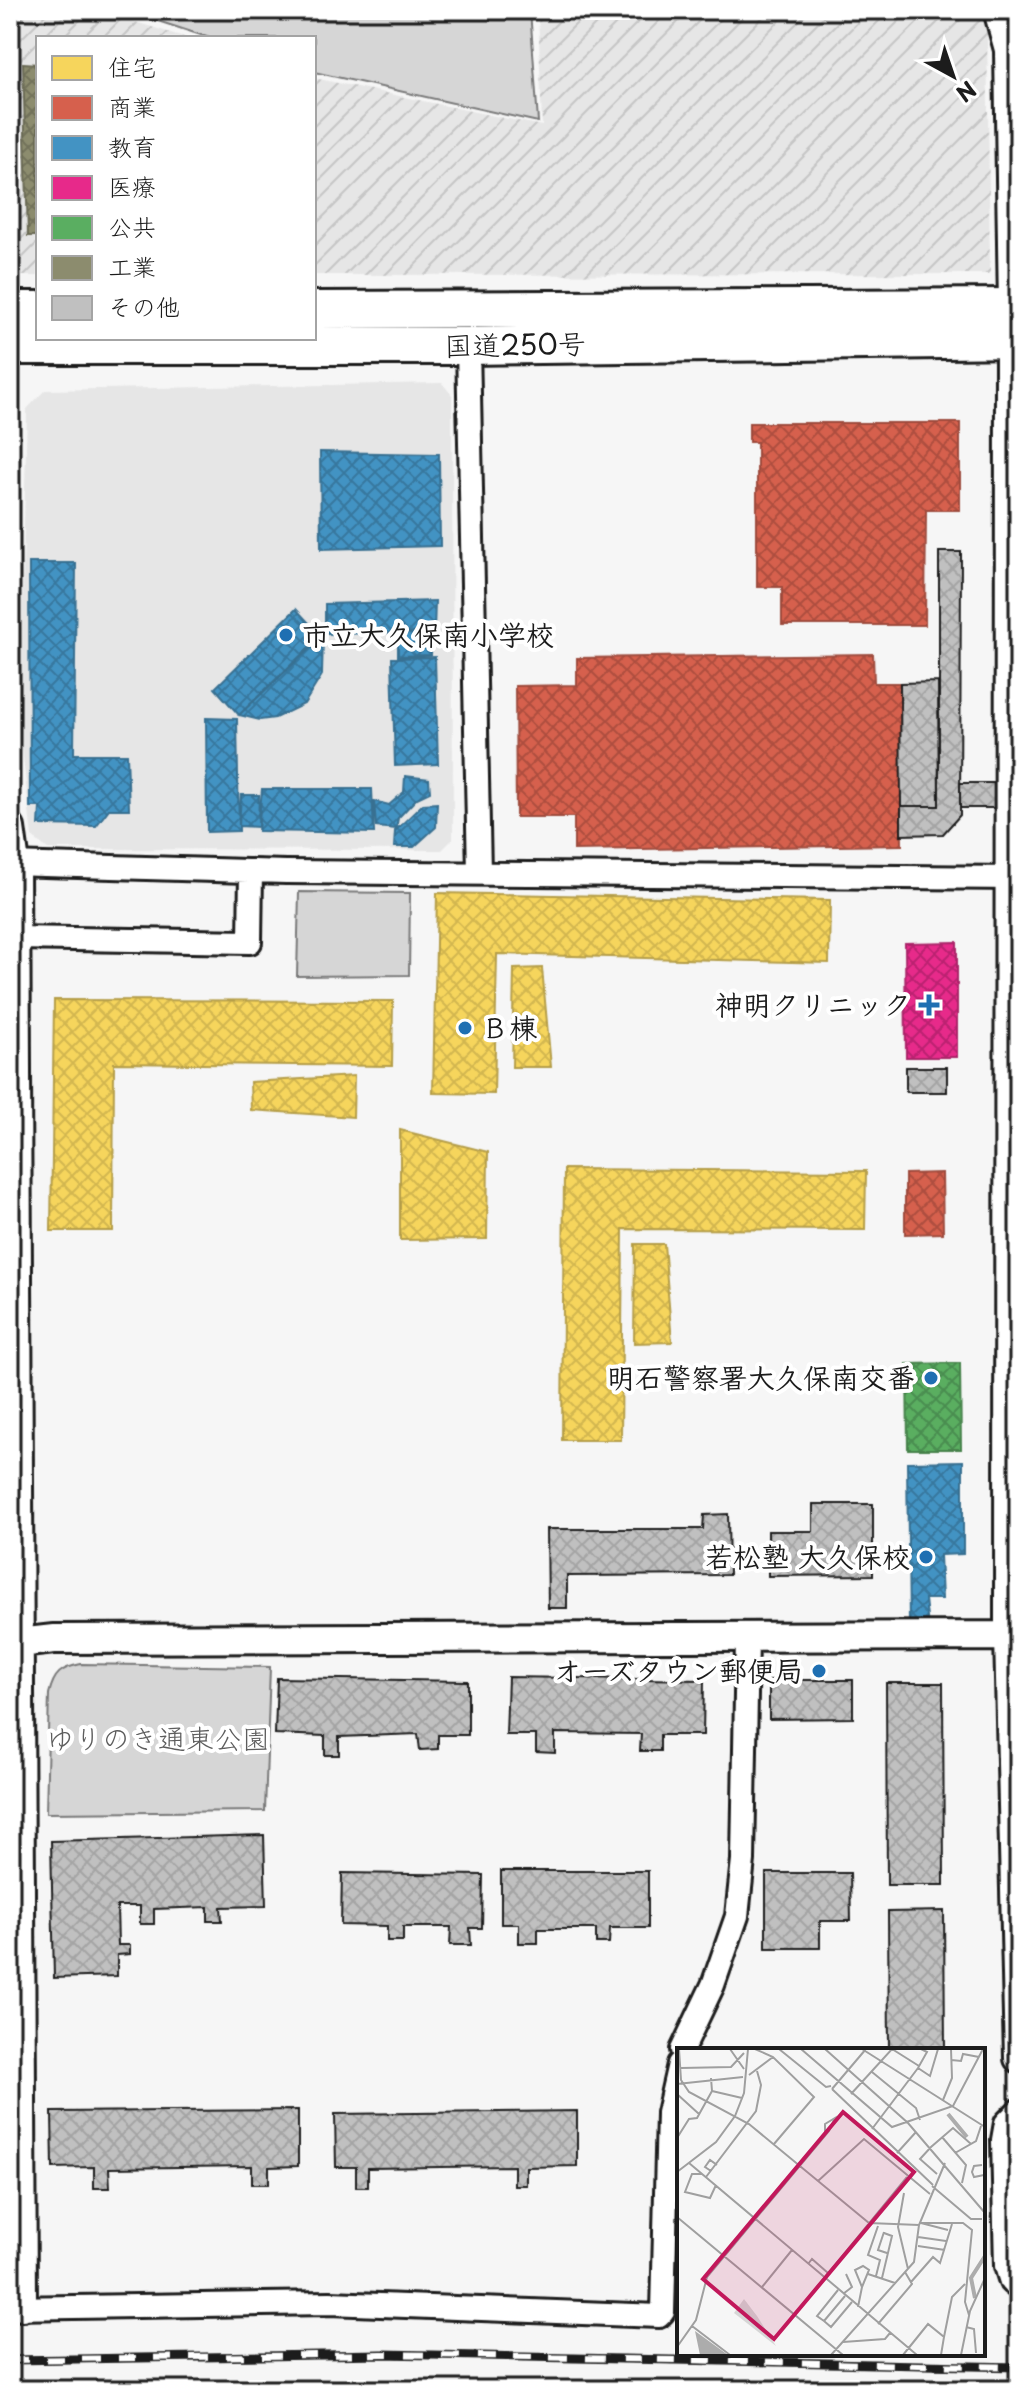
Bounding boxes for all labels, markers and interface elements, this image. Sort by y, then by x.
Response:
legend [36,36,316,340]
north arrow [913,36,993,116]
text: 住宅 [108,48,156,84]
text: N [950,74,984,111]
text: 商業 [108,88,156,124]
text: 教育 [108,128,156,164]
text: 医療 [108,168,156,204]
text: 公共 [108,208,156,244]
text: 工業 [108,248,156,284]
text: その他 [108,288,180,324]
street label: 国道250号 [444,321,586,366]
place label: 市立大久保南小学校 [302,612,554,655]
marker: 市立大久保南小学校 [277,626,295,644]
place label: 神明クリニック [715,982,911,1025]
marker: 神明クリニック [918,994,940,1016]
place label: Ｂ棟 [481,1005,537,1048]
marker: Ｂ棟 [456,1019,474,1037]
place label: 明石警察署大久保南交番 [607,1355,915,1398]
marker: 明石警察署大久保南交番 [922,1369,940,1387]
place label: 若松塾 大久保校 [705,1534,910,1577]
marker: 若松塾 大久保校 [917,1548,935,1566]
place label: オーズタウン郵便局 [553,1648,803,1691]
marker: オーズタウン郵便局 [810,1662,828,1680]
park label: ゆりのき通東公園 [46,1716,270,1759]
inset map [677,2048,985,2356]

